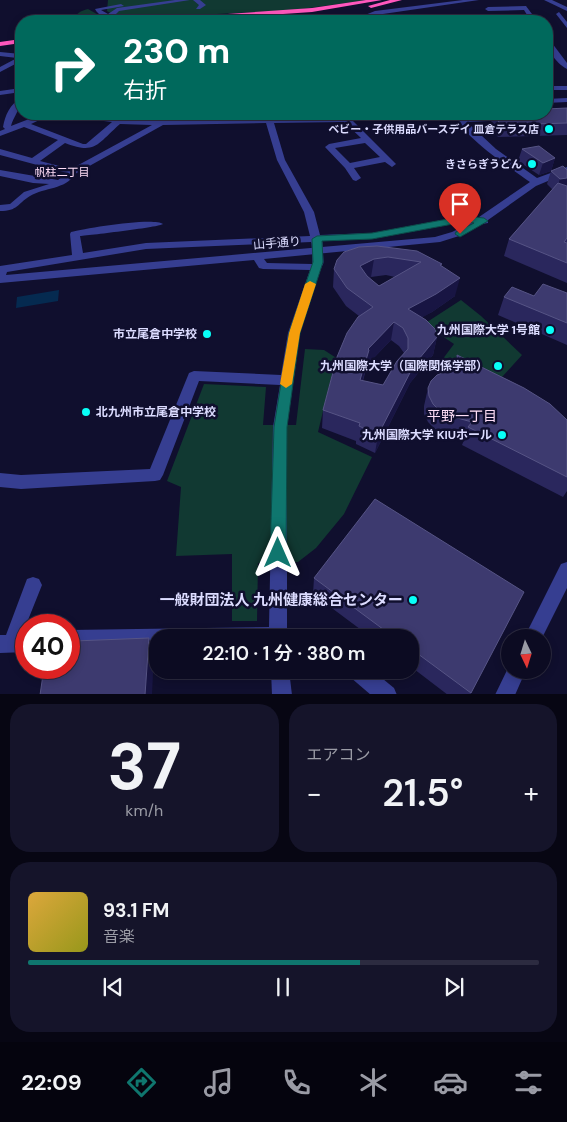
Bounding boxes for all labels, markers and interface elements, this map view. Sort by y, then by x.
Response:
text: 230 m [123,28,230,74]
icon: right [40,35,105,100]
text: 右折 [123,76,167,105]
place label: ベビー・子供用品バースデイ 皿倉テラス店 [328,122,539,136]
marker: ベビー・子供用品バースデイ 皿倉テラス店 [543,123,555,135]
place label: きさらぎうどん [445,157,522,171]
marker: きさらぎうどん [526,158,538,170]
district label: 帆柱二丁目 [35,165,90,179]
pin [439,183,481,234]
icon: arrive [446,190,474,218]
street label: 山手通り [252,233,302,253]
place label: 九州国際大学 1号館 [437,322,540,338]
marker: 九州国際大学 1号館 [544,324,556,336]
place label: 市立尾倉中学校 [113,326,197,342]
marker: 市立尾倉中学校 [201,328,213,340]
place label: 九州国際大学（国際関係学部） [320,358,488,374]
marker: 九州国際大学（国際関係学部） [492,360,504,372]
place label: 北九州市立尾倉中学校 [96,404,216,420]
marker: 北九州市立尾倉中学校 [80,406,92,418]
district label: 平野一丁目 [427,407,497,425]
place label: 九州国際大学 KIUホール [362,427,492,443]
marker: 九州国際大学 KIUホール [496,429,508,441]
position arrow [251,526,303,578]
place label: 一般財団法人 九州健康総合センター [159,590,403,610]
marker: 一般財団法人 九州健康総合センター [407,594,419,606]
speed limit sign: 40 [15,614,80,679]
north arrow [501,629,551,679]
map controls [501,629,551,679]
text: 22:10 · 1 分 · 380 m [203,641,365,666]
text: 37 [107,725,181,809]
text: エアコン [307,744,371,765]
text: 21.5° [382,768,463,818]
text: − [307,775,322,812]
text: + [524,775,539,812]
text: km/h [125,800,163,821]
text: 93.1 FM [103,898,169,923]
text: 音楽 [103,926,135,947]
icon: previous [99,973,127,1001]
icon: pause [269,973,297,1001]
icon: next [440,973,468,1001]
icon: directions [124,1065,159,1100]
icon: music [201,1065,236,1100]
icon: phone [279,1065,314,1100]
icon: climate [356,1065,391,1100]
icon: car [433,1065,468,1100]
icon: filters [511,1065,546,1100]
text: 22:09 [21,1068,82,1097]

